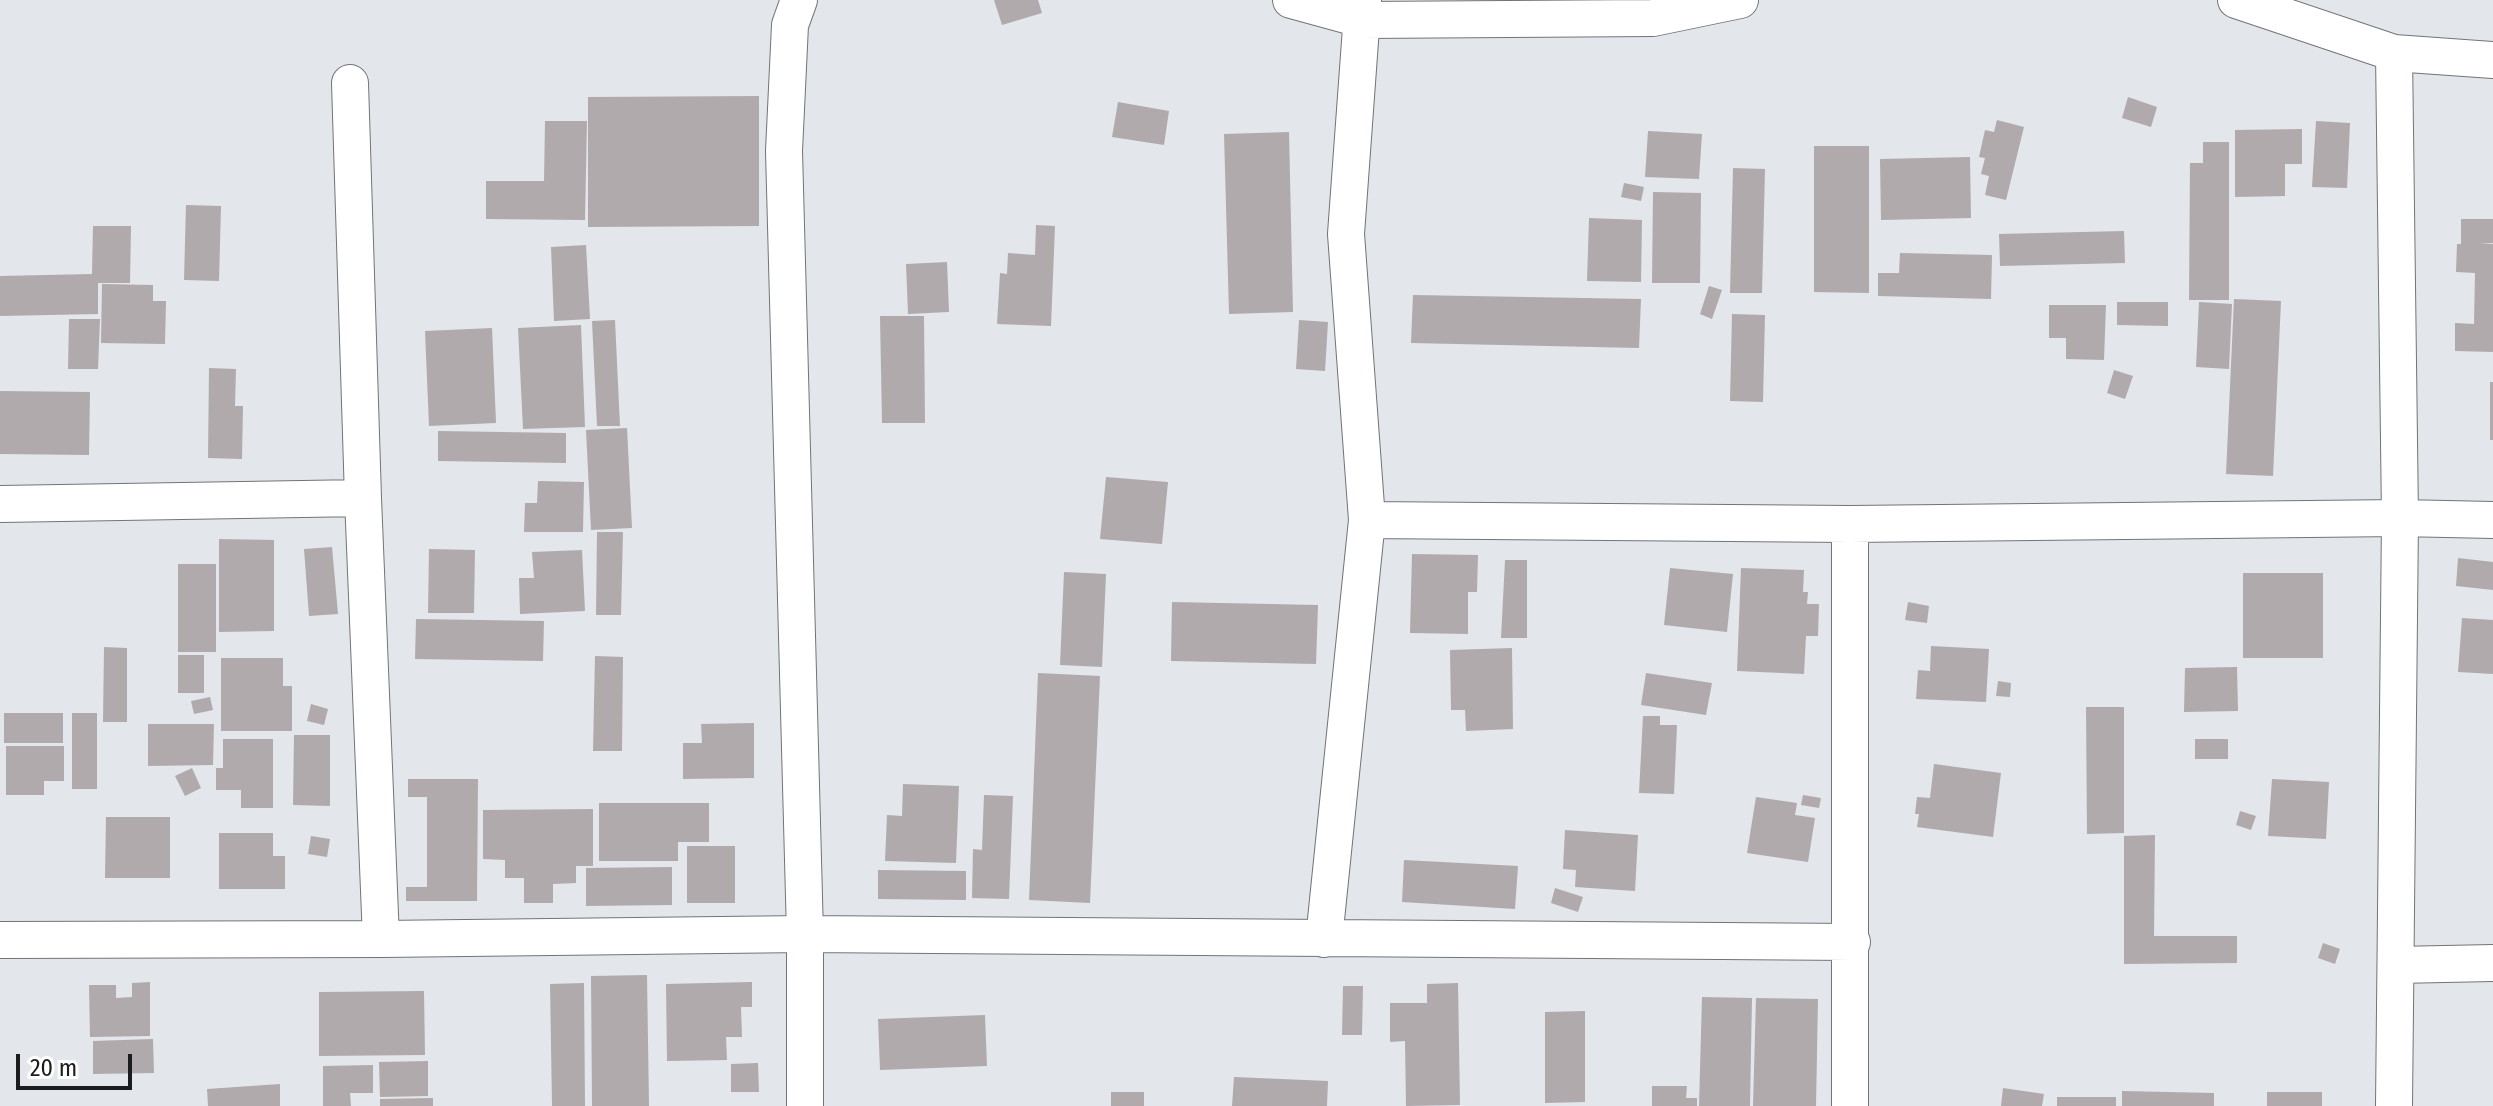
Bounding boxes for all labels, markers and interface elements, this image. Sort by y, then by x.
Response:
scale bar [20,1038,136,1088]
text: 20 m [30,1054,77,1082]

